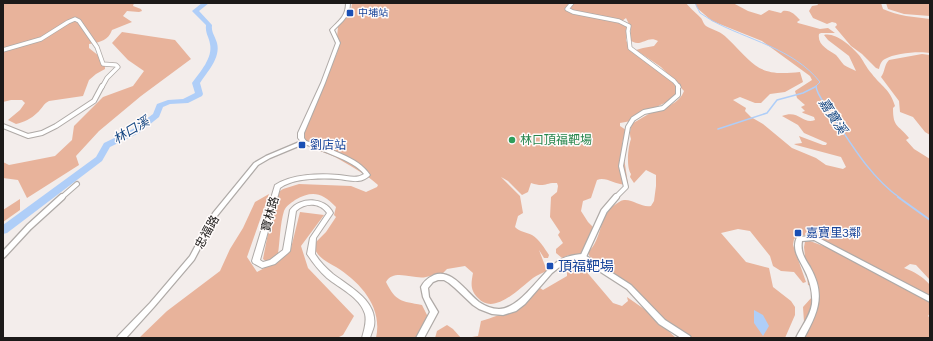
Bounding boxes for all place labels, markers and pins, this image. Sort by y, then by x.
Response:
place label: 中埔站 [358,7,388,19]
marker: 中埔站 [345,8,355,18]
place label: 林口頂福靶場 [520,133,592,147]
marker: 林口頂福靶場 [507,135,517,145]
place label: 劉店站 [310,138,346,152]
marker: 劉店站 [297,140,307,150]
place label: 嘉寶里3鄰 [806,226,861,240]
marker: 嘉寶里3鄰 [793,228,803,238]
place label: 頂福靶場 [558,258,614,275]
marker: 頂福靶場 [545,261,555,271]

